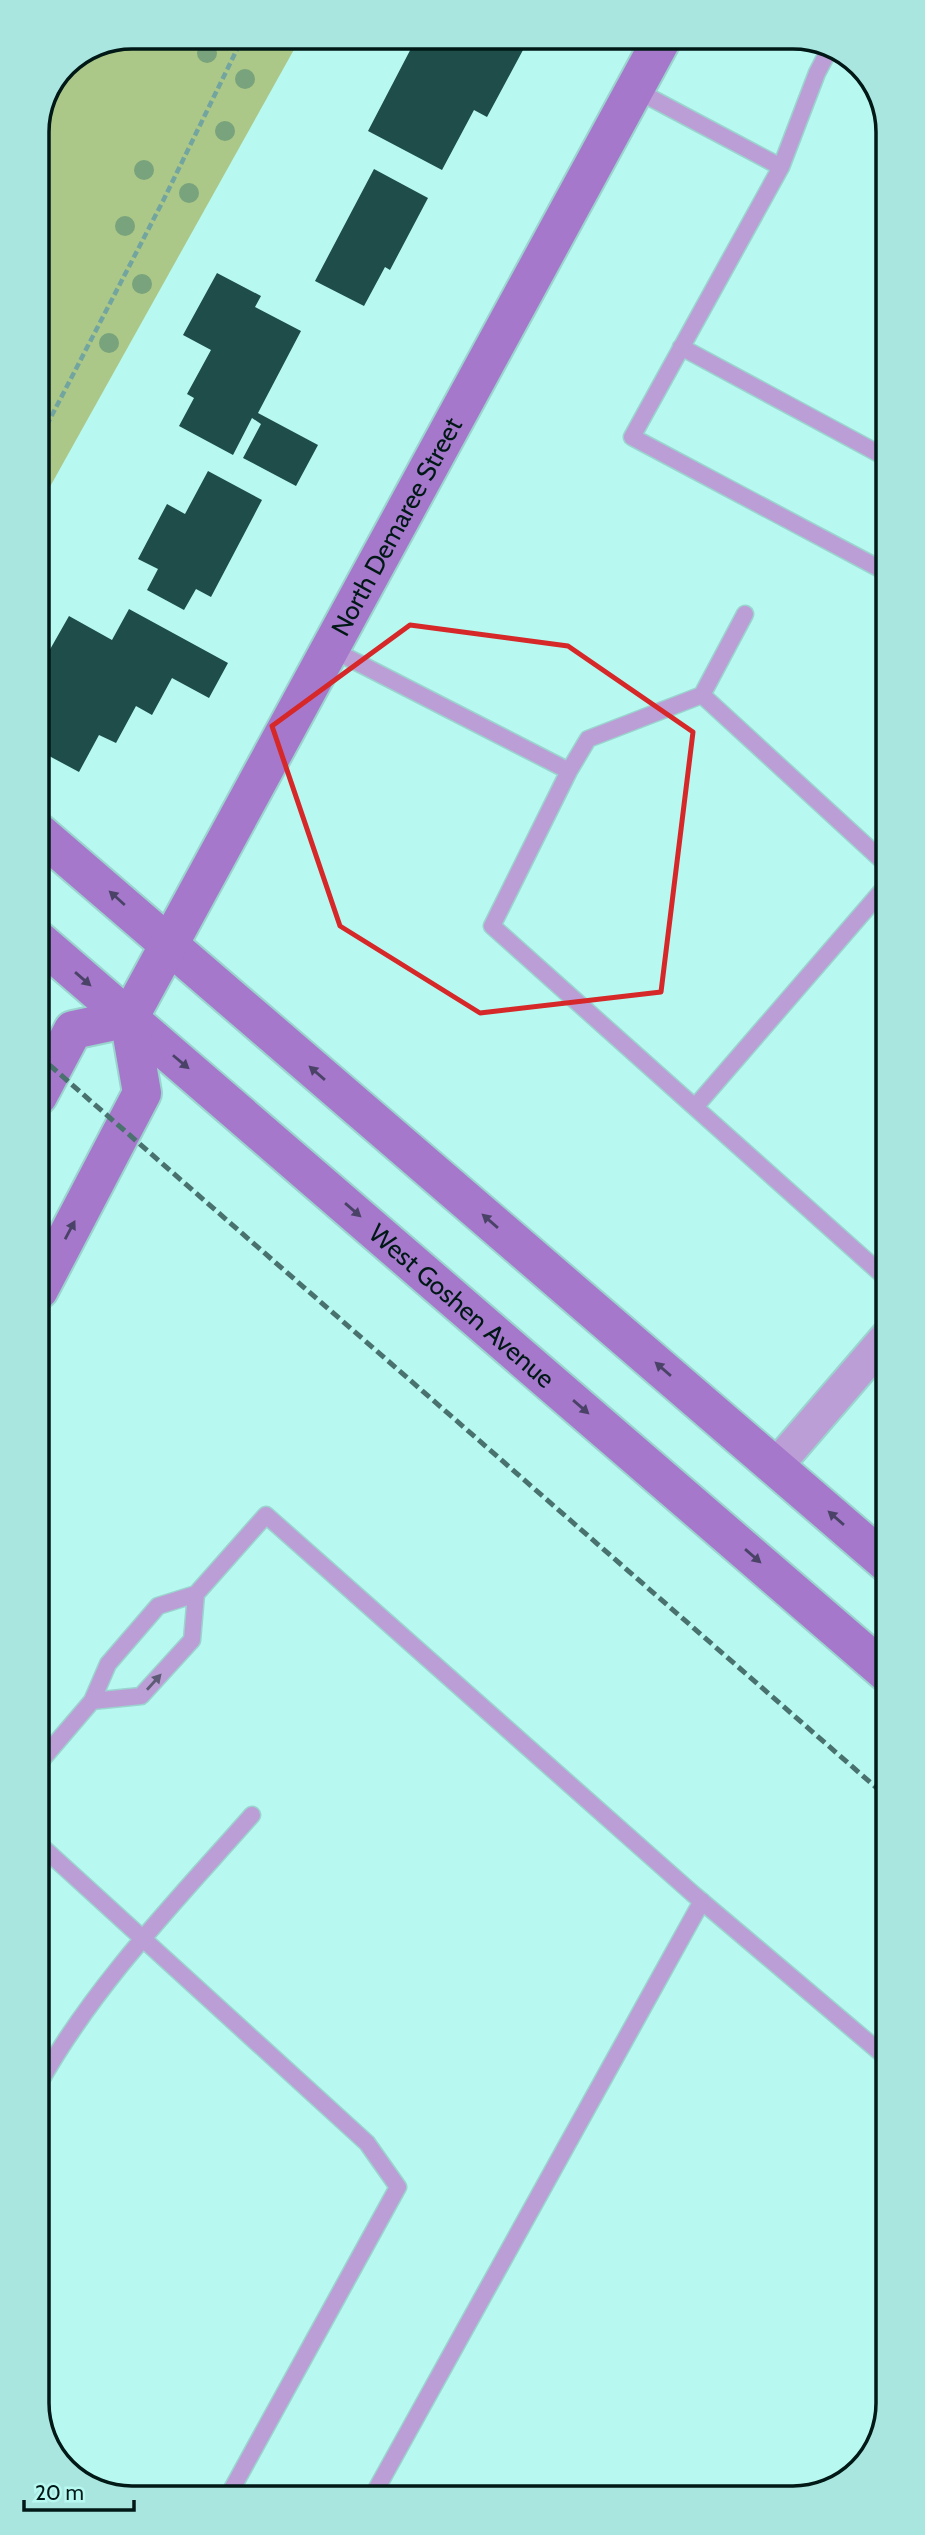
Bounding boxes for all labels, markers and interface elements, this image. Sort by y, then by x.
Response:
street label: North Demaree Street [324,412,469,641]
one-way arrow [109,891,126,907]
one-way arrow [75,971,92,986]
one-way arrow [172,1054,189,1069]
one-way arrow [309,1066,326,1081]
one-way arrow [344,1202,362,1218]
one-way arrow [482,1214,499,1229]
street label: West Goshen Avenue [362,1217,561,1395]
one-way arrow [65,1220,76,1240]
one-way arrow [655,1362,672,1377]
one-way arrow [572,1399,589,1414]
one-way arrow [827,1511,844,1526]
one-way arrow [744,1548,761,1563]
one-way arrow [146,1673,162,1691]
scale bar [24,2468,135,2512]
text: 20 m [35,2480,84,2505]

